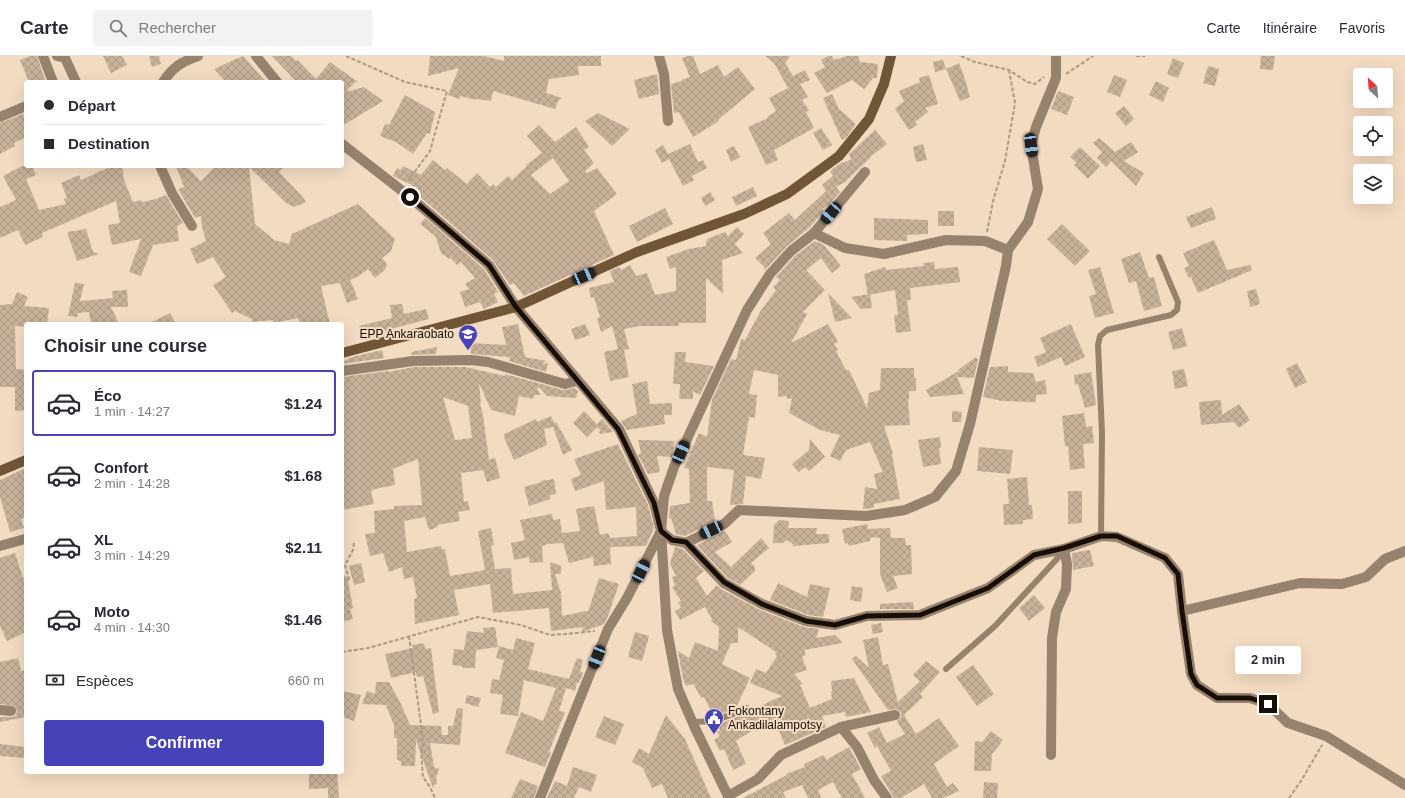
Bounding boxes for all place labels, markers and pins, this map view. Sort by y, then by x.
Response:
school or university icon: EPP Ankaraobato [457,323,479,351]
place label: EPP Ankaraobato [359,327,454,341]
place label: Fokontany Ankadilalampotsy [728,704,822,732]
public building icon: Fokontany Ankadilalampotsy [703,707,725,735]

